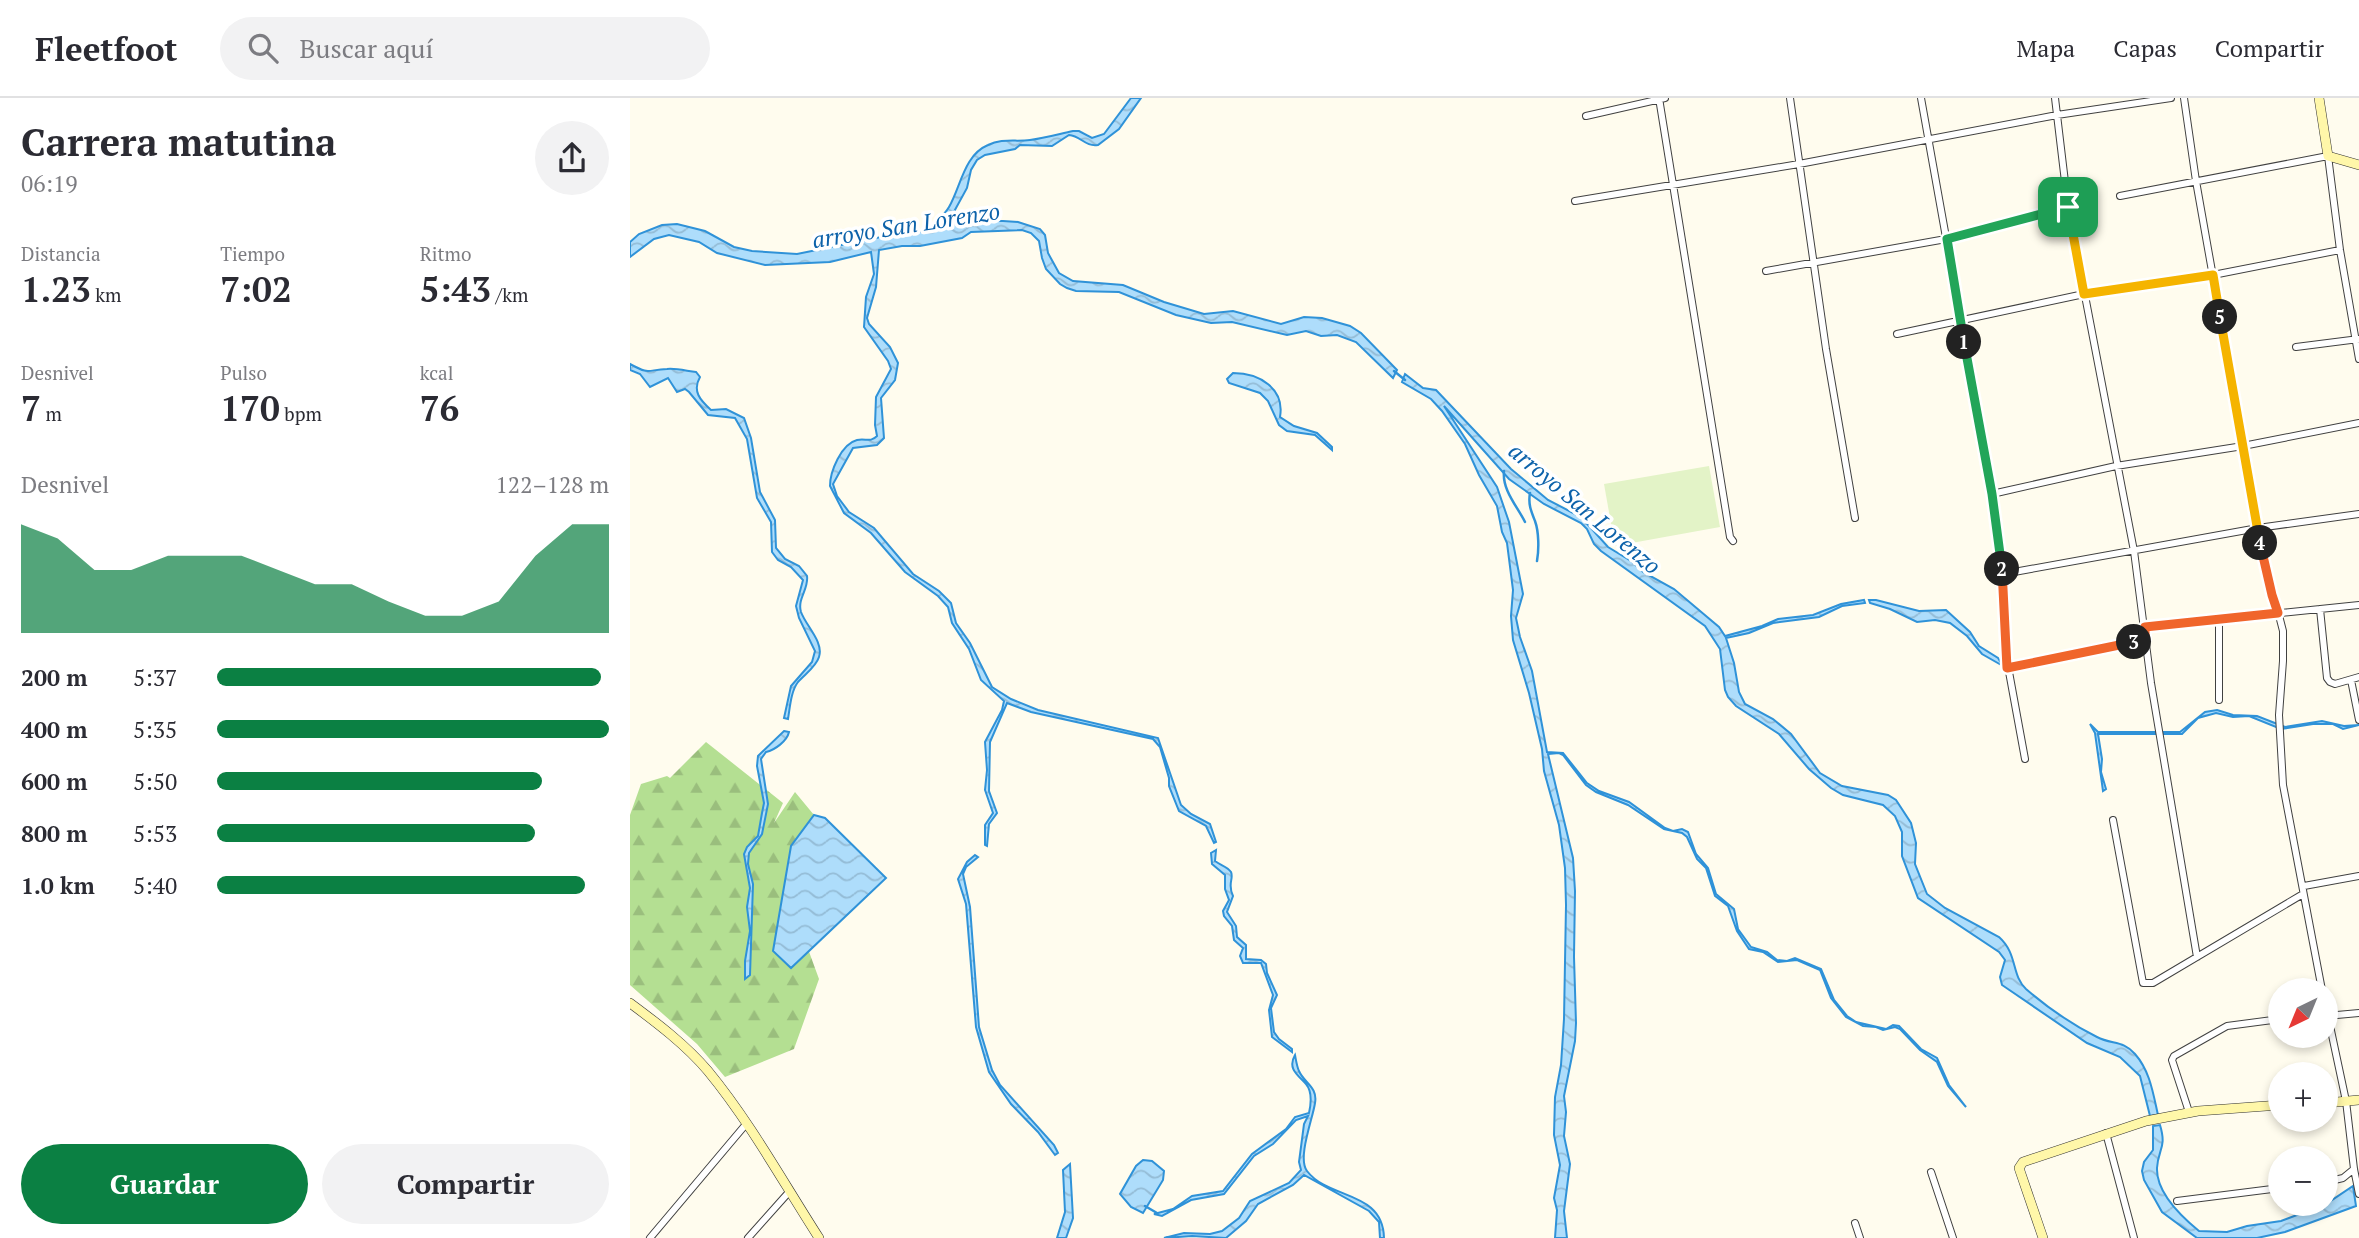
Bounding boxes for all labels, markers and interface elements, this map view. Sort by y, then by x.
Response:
search box [220,17,710,80]
text: Fleetfoot [35,27,178,70]
icon: search [244,29,282,67]
text: Buscar aquí [300,31,433,65]
text: Mapa [2017,32,2075,64]
text: Capas [2113,32,2177,64]
text: Compartir [2215,32,2324,64]
text: Carrera matutina [21,117,336,167]
button: share [535,121,609,195]
text: 06:19 [21,168,78,199]
pin [2038,177,2098,237]
icon: arrive [2049,188,2087,226]
water label: arroyo San Lorenzo [810,195,1002,255]
text: Distancia [21,241,101,266]
text: Tiempo [220,241,285,266]
text: Ritmo [420,241,471,266]
text: 1.23 [21,266,91,312]
text: 7:02 [220,266,292,312]
text: 5:43 [420,266,491,312]
text: km [91,282,122,307]
text: /km [491,282,528,307]
pin: 5 [2202,300,2238,334]
text: 5 [2214,304,2225,329]
pin: 1 [1946,324,1982,360]
text: 1 [1958,329,1969,354]
text: Desnivel [21,360,94,385]
text: Pulso [220,360,267,385]
text: kcal [420,360,453,385]
text: 7 [21,385,41,431]
text: 170 [220,385,280,431]
text: 76 [420,385,459,431]
text: m [41,401,62,426]
text: bpm [280,401,322,426]
water label: arroyo San Lorenzo [1502,435,1668,581]
text: Desnivel [21,469,109,500]
text: 122–128 m [496,469,609,500]
pin: 4 [2242,526,2278,560]
text: 4 [2254,530,2265,555]
pin: 2 [1984,552,2020,587]
text: 2 [1996,556,2007,581]
pin: 3 [2116,624,2152,660]
text: 3 [2128,629,2139,654]
text: 200 m [21,662,87,693]
text: 5:37 [133,662,177,693]
text: 400 m [21,714,87,745]
text: 5:35 [133,714,177,745]
text: 600 m [21,766,87,797]
text: 5:50 [133,766,177,797]
text: 800 m [21,818,87,849]
text: 5:53 [133,818,177,849]
text: 1.0 km [21,870,95,901]
text: 5:40 [133,870,177,901]
north arrow [2268,978,2338,1048]
map controls [2268,978,2338,1216]
button: + [2268,1062,2338,1132]
button: Guardar [21,1144,308,1224]
button: Compartir [322,1144,609,1224]
button: − [2268,1146,2338,1216]

